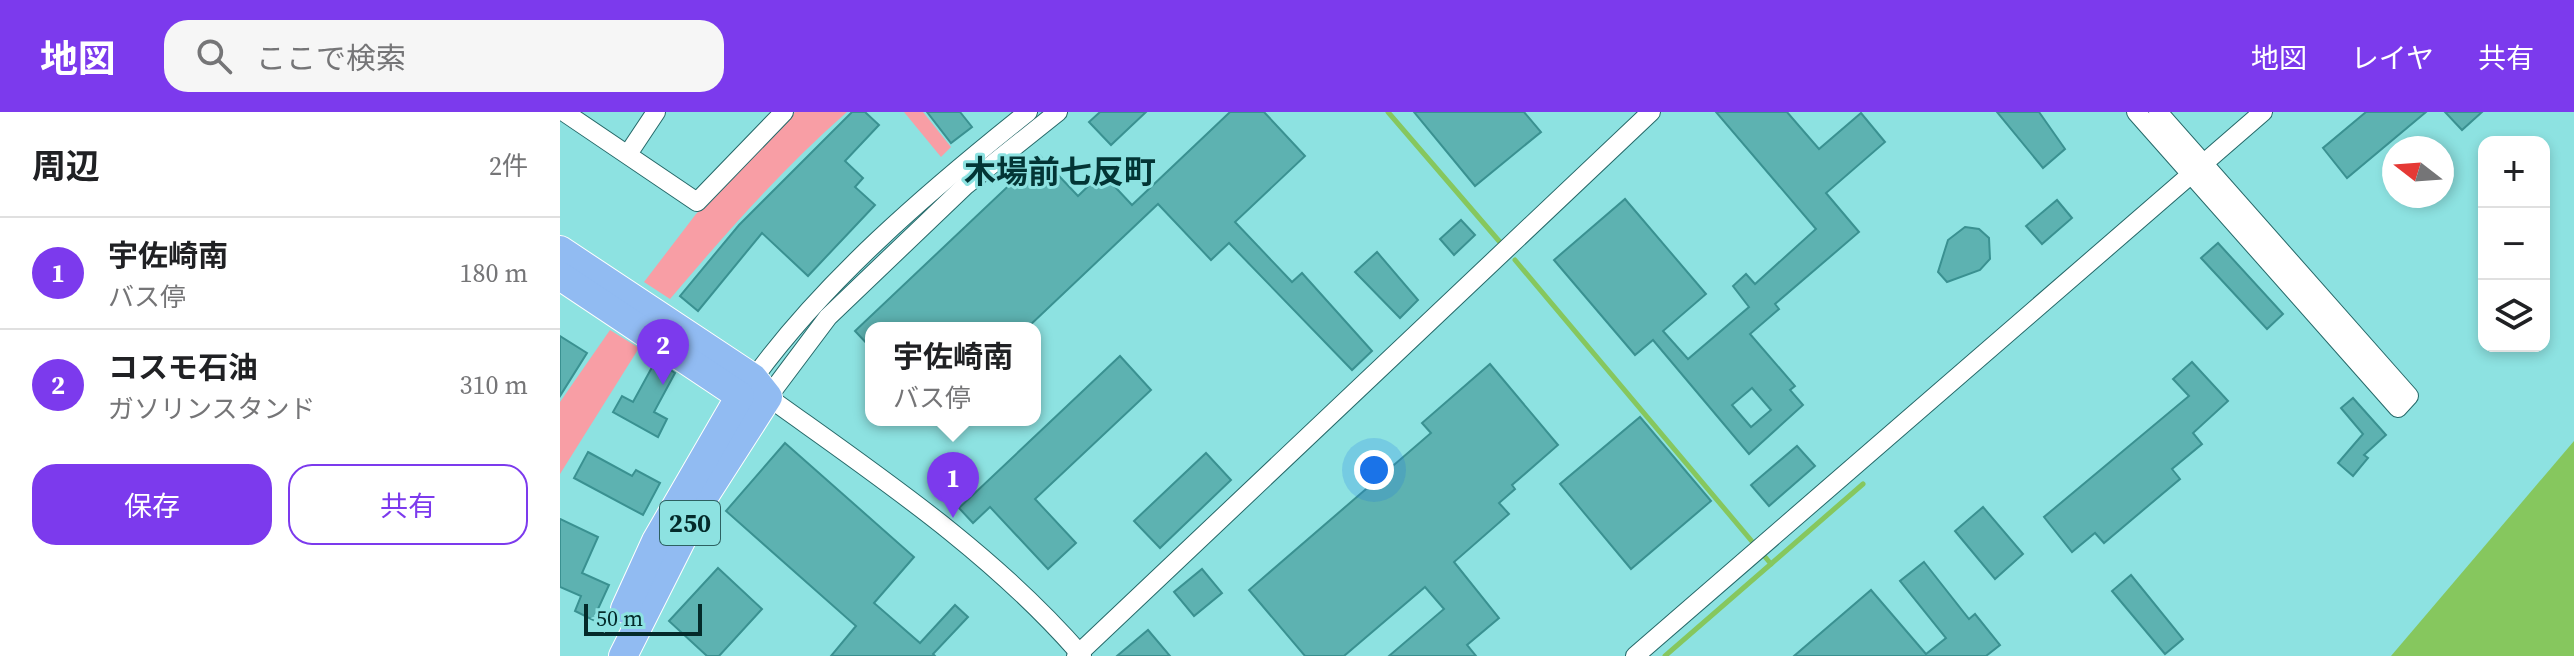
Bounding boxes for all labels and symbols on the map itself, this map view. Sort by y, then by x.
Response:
north arrow [2382,136,2454,208]
district label: 木場前七反町 [964,150,1156,194]
pin: 2 [637,319,689,385]
your location [1354,450,1394,490]
pin: 1 [927,452,979,518]
road number: 250 [660,501,720,545]
scale bar [584,600,702,636]

